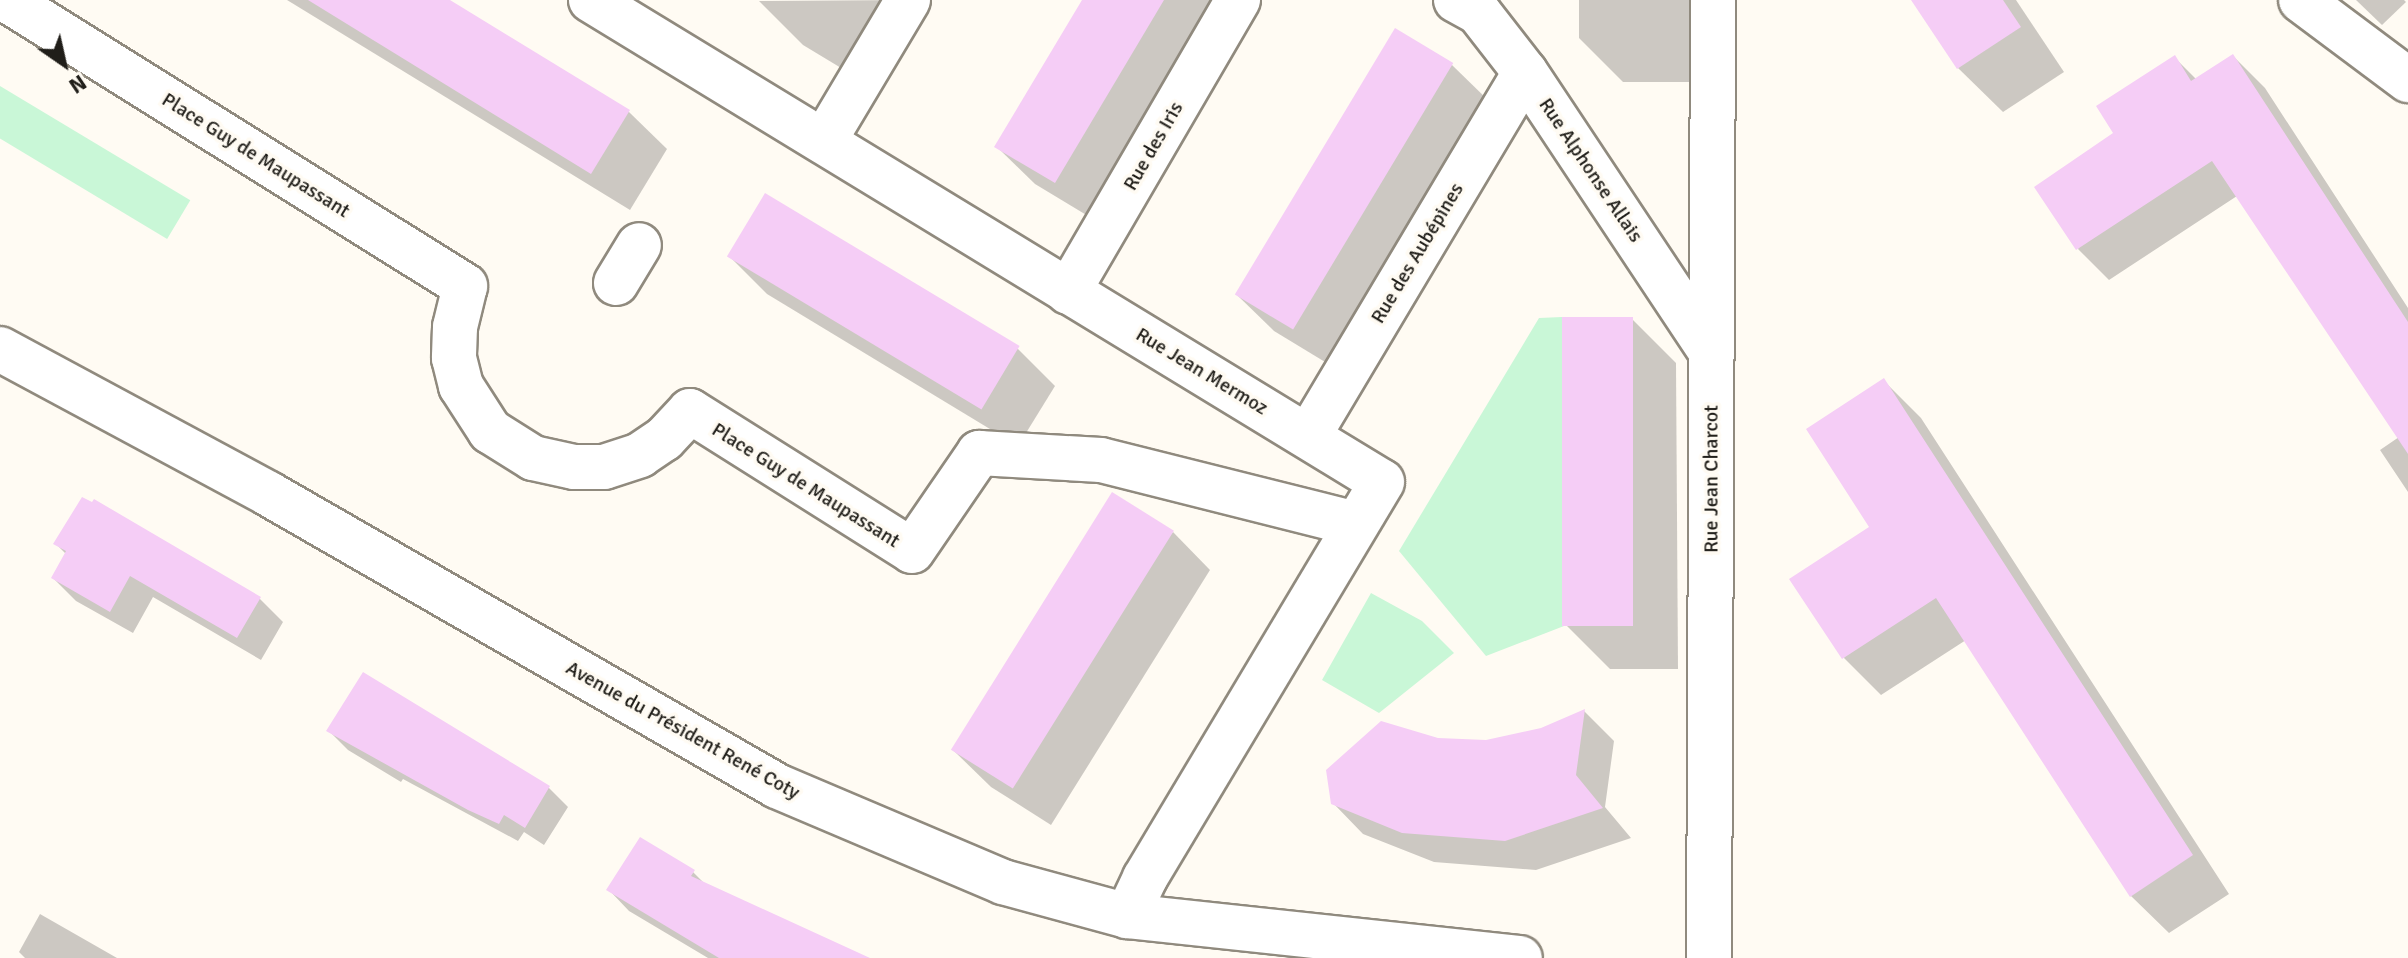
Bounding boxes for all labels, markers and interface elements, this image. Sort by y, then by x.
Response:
north arrow [24,24,104,104]
text: N [64,69,92,100]
street label: Place Guy de Maupassant [158,87,354,223]
street label: Rue Alphonse Allais [1534,93,1648,247]
street label: Rue des Iris [1118,97,1188,195]
street label: Rue des Aubépines [1366,178,1468,328]
street label: Rue Jean Mermoz [1132,322,1272,420]
street label: Rue Jean Charcot [1699,405,1723,553]
street label: Place Guy de Maupassant [708,417,904,553]
street label: Avenue du Président René Coty [562,656,804,804]

